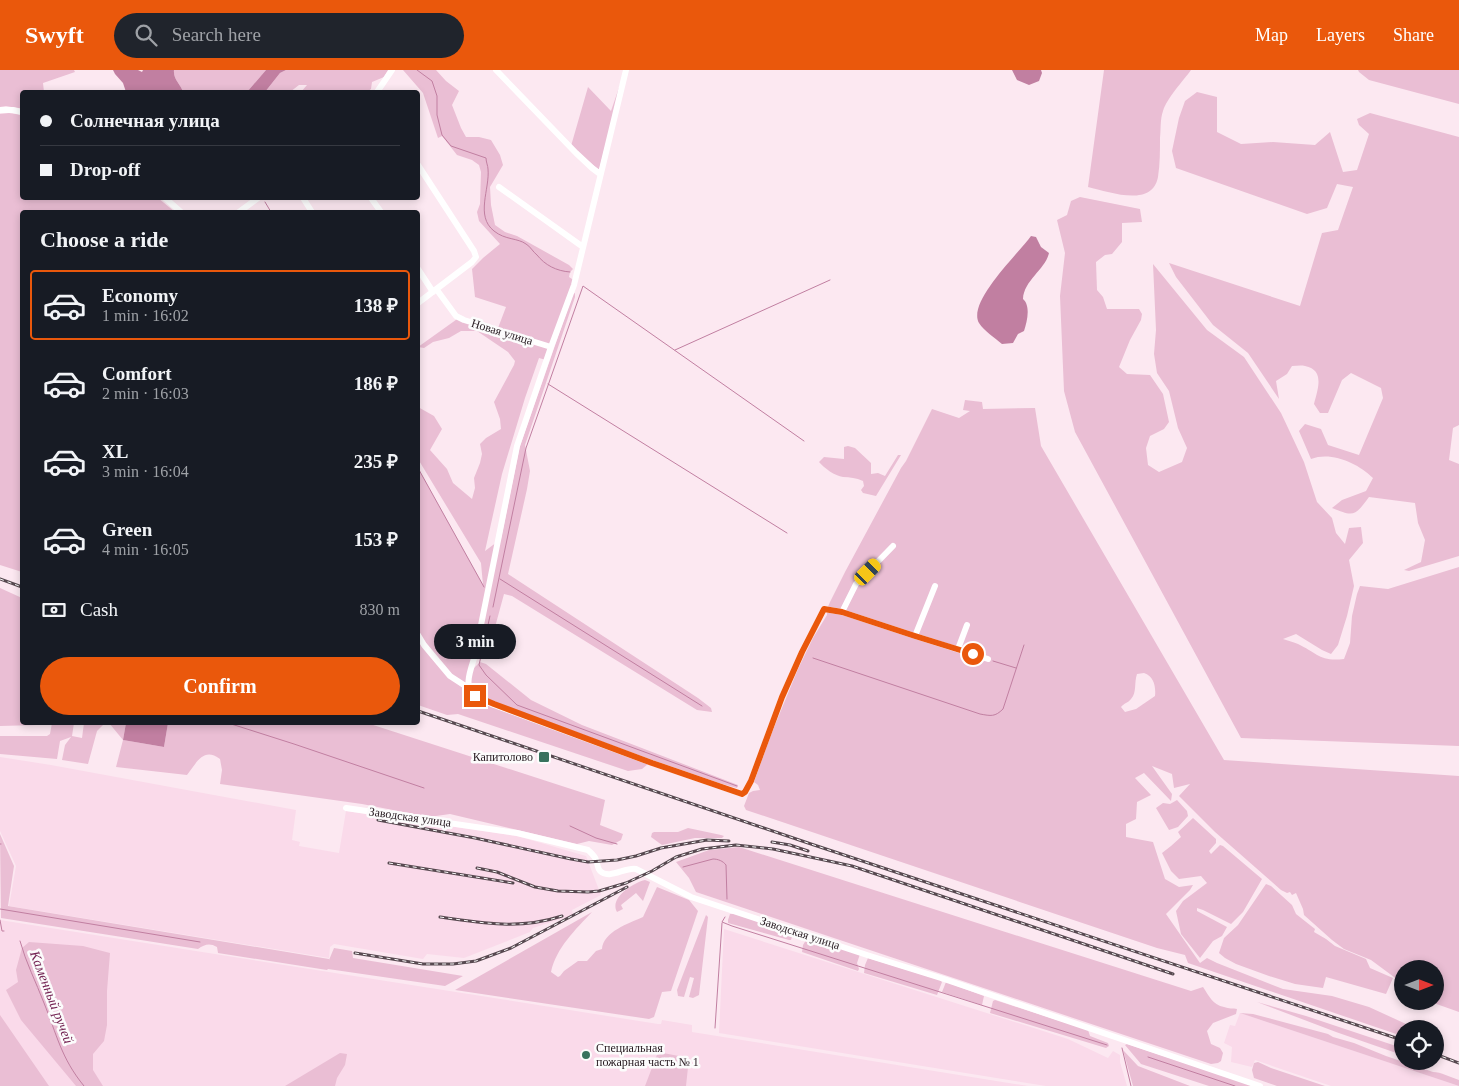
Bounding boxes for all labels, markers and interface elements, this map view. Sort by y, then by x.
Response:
search box [114,13,464,58]
icon: search [132,21,160,49]
text: Swyft [25,22,84,48]
text: Search here [172,24,261,45]
text: Map [1255,25,1288,45]
text: Layers [1316,25,1365,45]
text: Share [1393,25,1434,45]
text: Солнечная улица [70,110,220,131]
text: Drop-off [70,159,140,180]
text: Choose a ride [40,227,168,252]
icon: car [42,283,87,328]
text: Economy [102,285,178,306]
text: 138 ₽ [354,295,398,316]
text: 1 min · 16:02 [102,307,189,324]
street label: Новая улица [470,316,535,348]
icon: car [42,361,87,406]
text: Comfort [102,363,172,384]
text: 186 ₽ [354,373,398,394]
text: 2 min · 16:03 [102,385,189,402]
icon: car [42,439,87,484]
text: XL [102,441,128,462]
text: 235 ₽ [354,451,398,472]
text: 3 min · 16:04 [102,463,189,480]
icon: car [42,517,87,562]
text: Green [102,519,152,540]
text: 153 ₽ [354,529,398,550]
text: 4 min · 16:05 [102,541,189,558]
car [852,556,883,588]
icon: cash [40,596,68,624]
text: Cash [80,599,118,620]
text: 830 m [360,601,400,618]
callout: 3 min [434,624,516,658]
text: 3 min [456,633,494,650]
route start [962,643,984,665]
button: Confirm [40,657,400,715]
route end [464,685,486,707]
place label: Капитолово [473,750,533,764]
marker: Капитолово [537,750,551,764]
street label: Заводская улица [368,804,453,830]
street label: Заводская улица [758,913,842,953]
water label: Каменный ручей [27,948,76,1046]
north arrow [1394,960,1444,1010]
map controls [1394,960,1444,1070]
button: locate [1394,1020,1444,1070]
place label: Специальная пожарная часть № 1 [596,1041,699,1069]
marker: Специальная пожарная часть № 1 [580,1049,592,1061]

